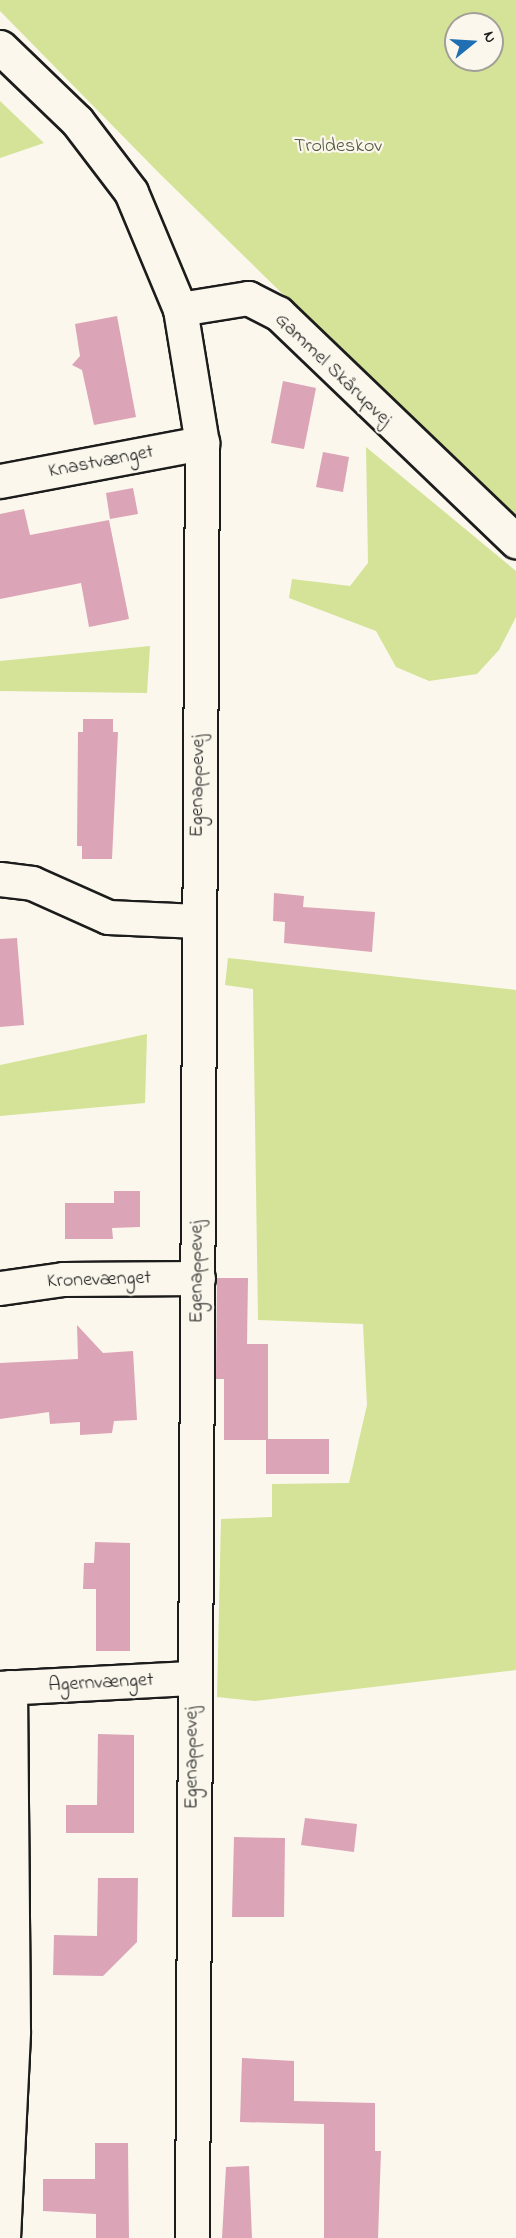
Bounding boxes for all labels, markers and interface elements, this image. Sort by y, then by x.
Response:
north arrow [444,12,504,72]
text: N [476,28,502,46]
park label: Troldeskov [294,134,382,158]
street label: Gammel Skårupvej [269,308,397,432]
street label: Knastvænget [46,440,156,484]
street label: Egenappevej [185,734,211,838]
street label: Egenappevej [185,1221,209,1323]
street label: Kronevænget [46,1266,152,1294]
street label: Agernvænget [48,1668,154,1698]
street label: Egenappevej [180,1707,204,1809]

